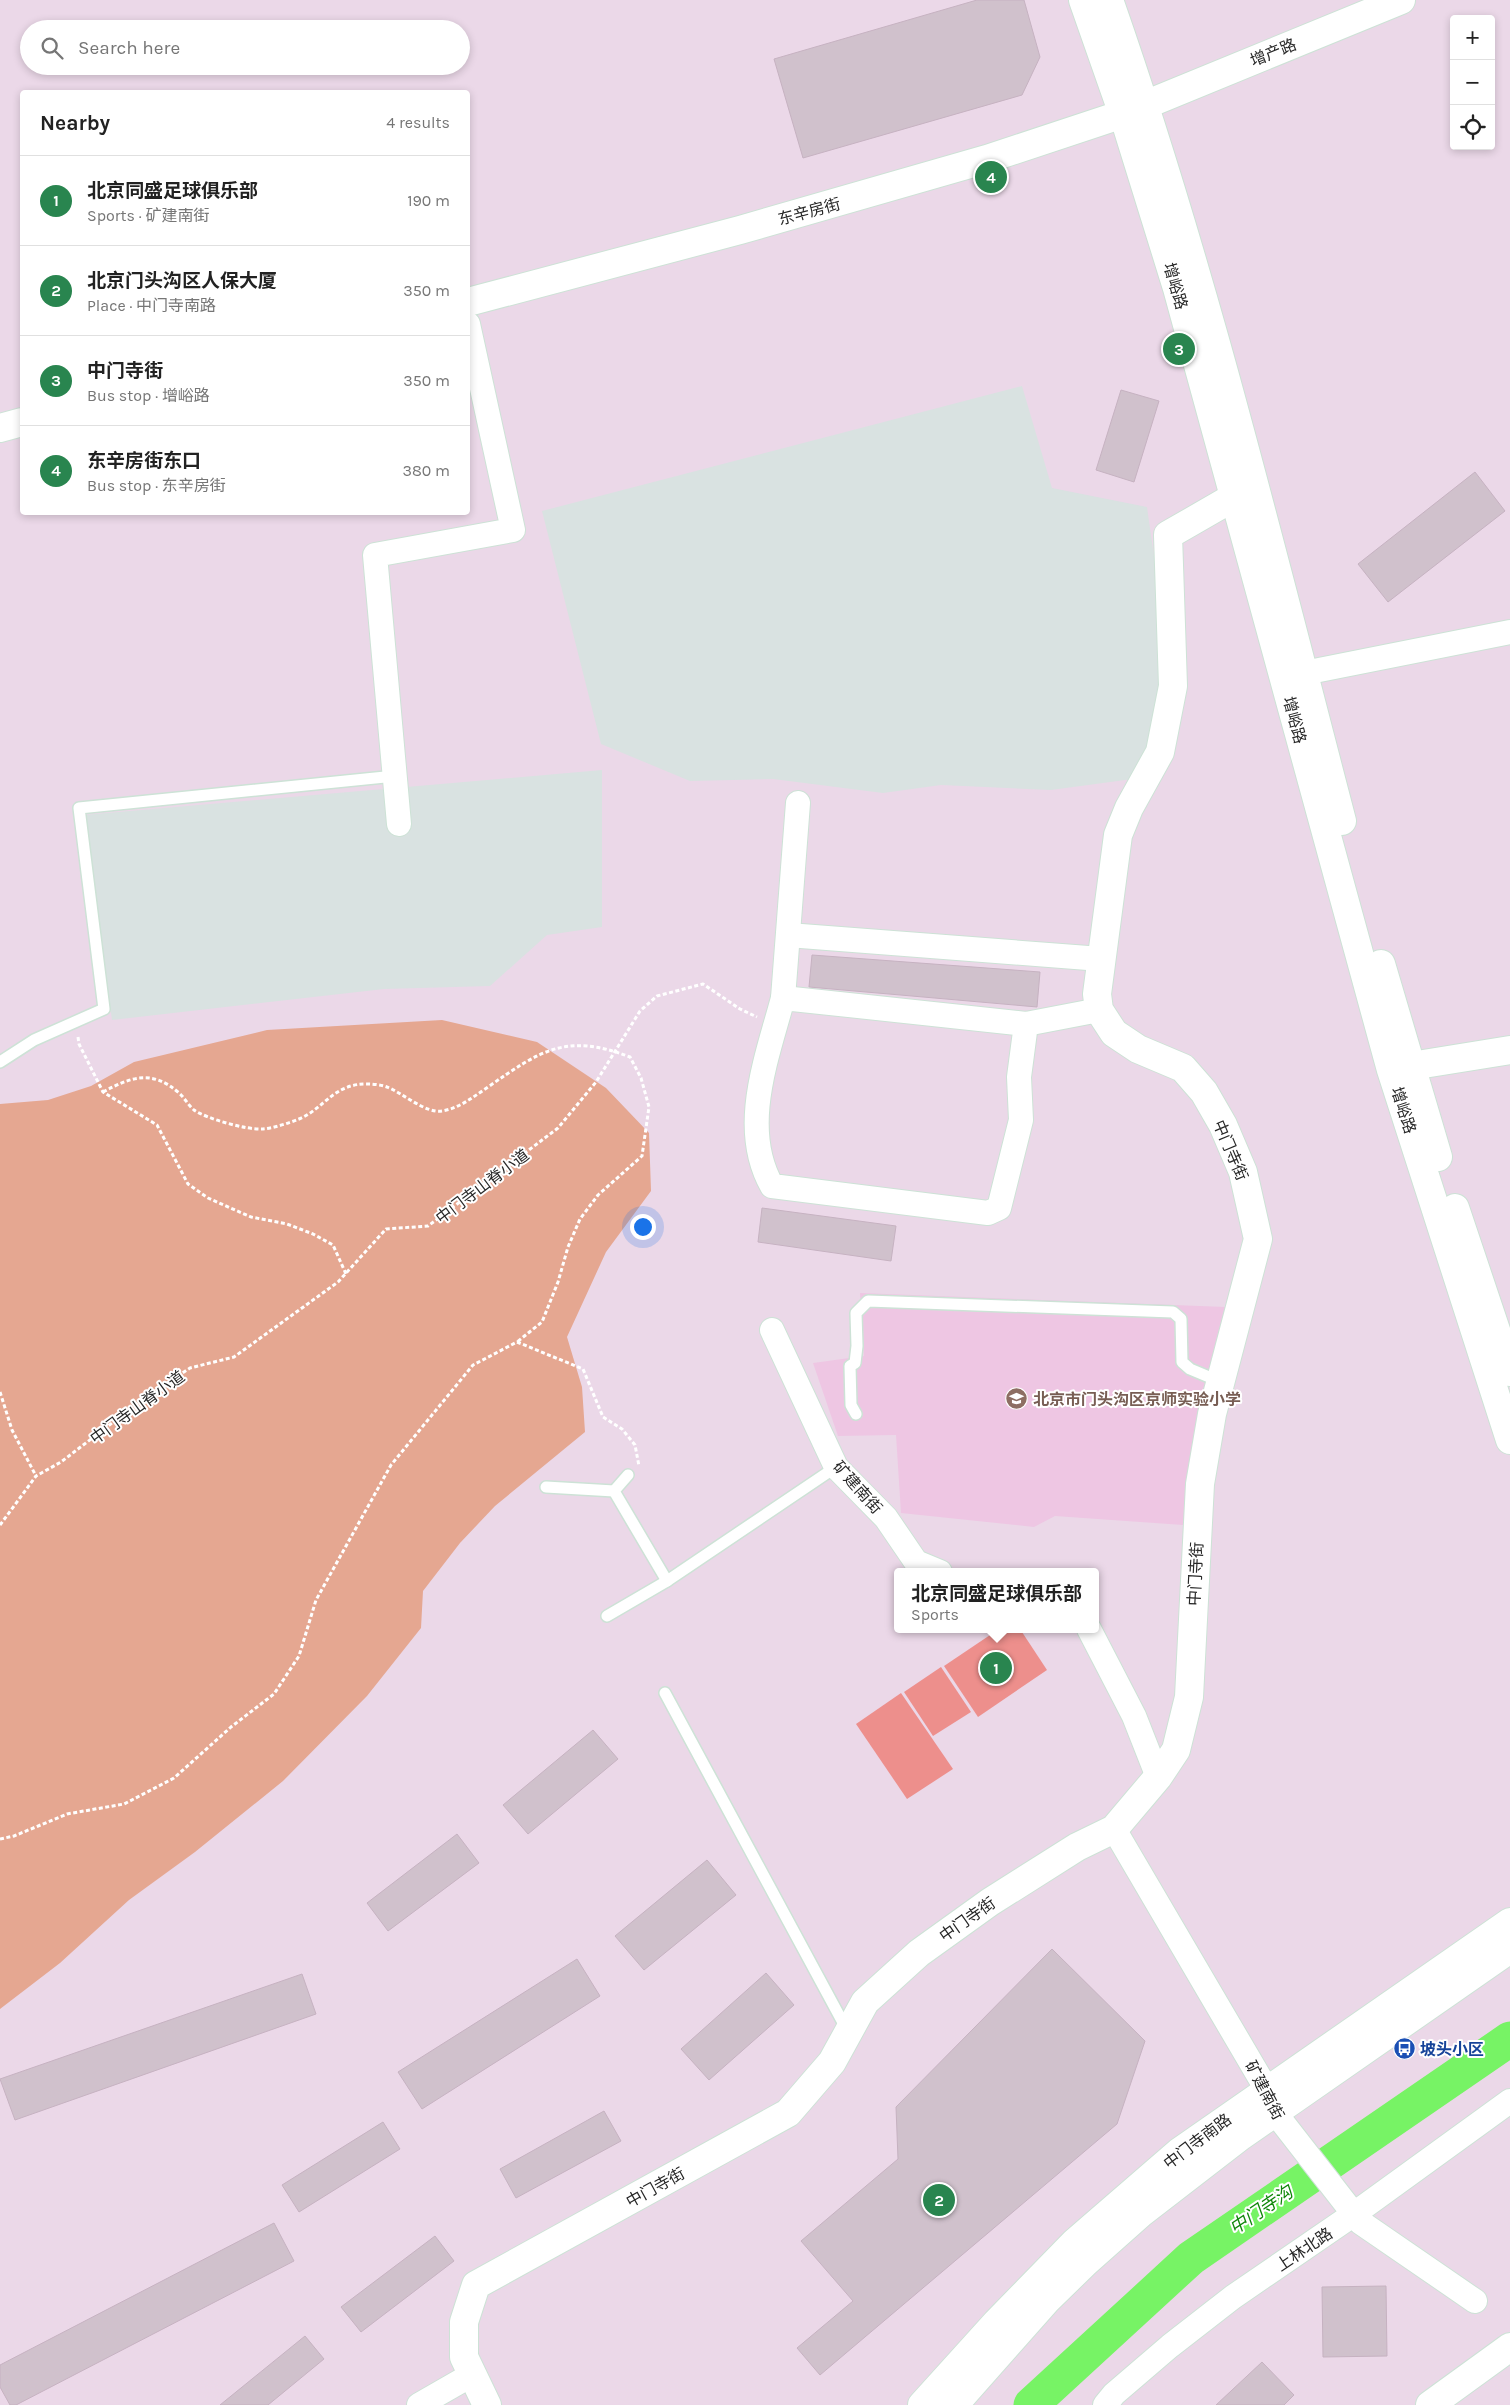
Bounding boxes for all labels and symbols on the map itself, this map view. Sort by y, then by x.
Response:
street label: 增产路 [1247,35,1299,70]
pin: 4 [975,158,1007,196]
street label: 东辛房街 [776,194,843,229]
street label: 增峪路 [1160,260,1191,312]
pin: 3 [1163,330,1195,368]
street label: 增峪路 [1279,694,1310,746]
street label: 增峪路 [1387,1084,1420,1136]
street label: 中门寺街 [1209,1117,1252,1183]
street label: 中门寺山脊小道 [432,1145,533,1228]
your location [630,1214,656,1240]
street label: 中门寺山脊小道 [86,1367,188,1448]
school or university icon: 北京市门头沟区京师实验小学 [1005,1387,1029,1411]
place label: 北京市门头沟区京师实验小学 [1033,1390,1241,1409]
street label: 矿建南街 [829,1457,886,1517]
street label: 中门寺街 [1184,1542,1207,1606]
pin: 1 [980,1649,1012,1687]
street label: 中门寺街 [936,1893,999,1946]
bus stop icon: 坡头小区 [1392,2037,1416,2061]
place label: 坡头小区 [1420,2040,1484,2059]
street label: 矿建南街 [1241,2058,1288,2123]
street label: 中门寺南路 [1160,2110,1235,2173]
street label: 中门寺街 [623,2164,688,2211]
water label: 中门寺沟 [1225,2180,1299,2239]
pin: 2 [923,2181,955,2219]
street label: 上林北路 [1272,2224,1336,2275]

